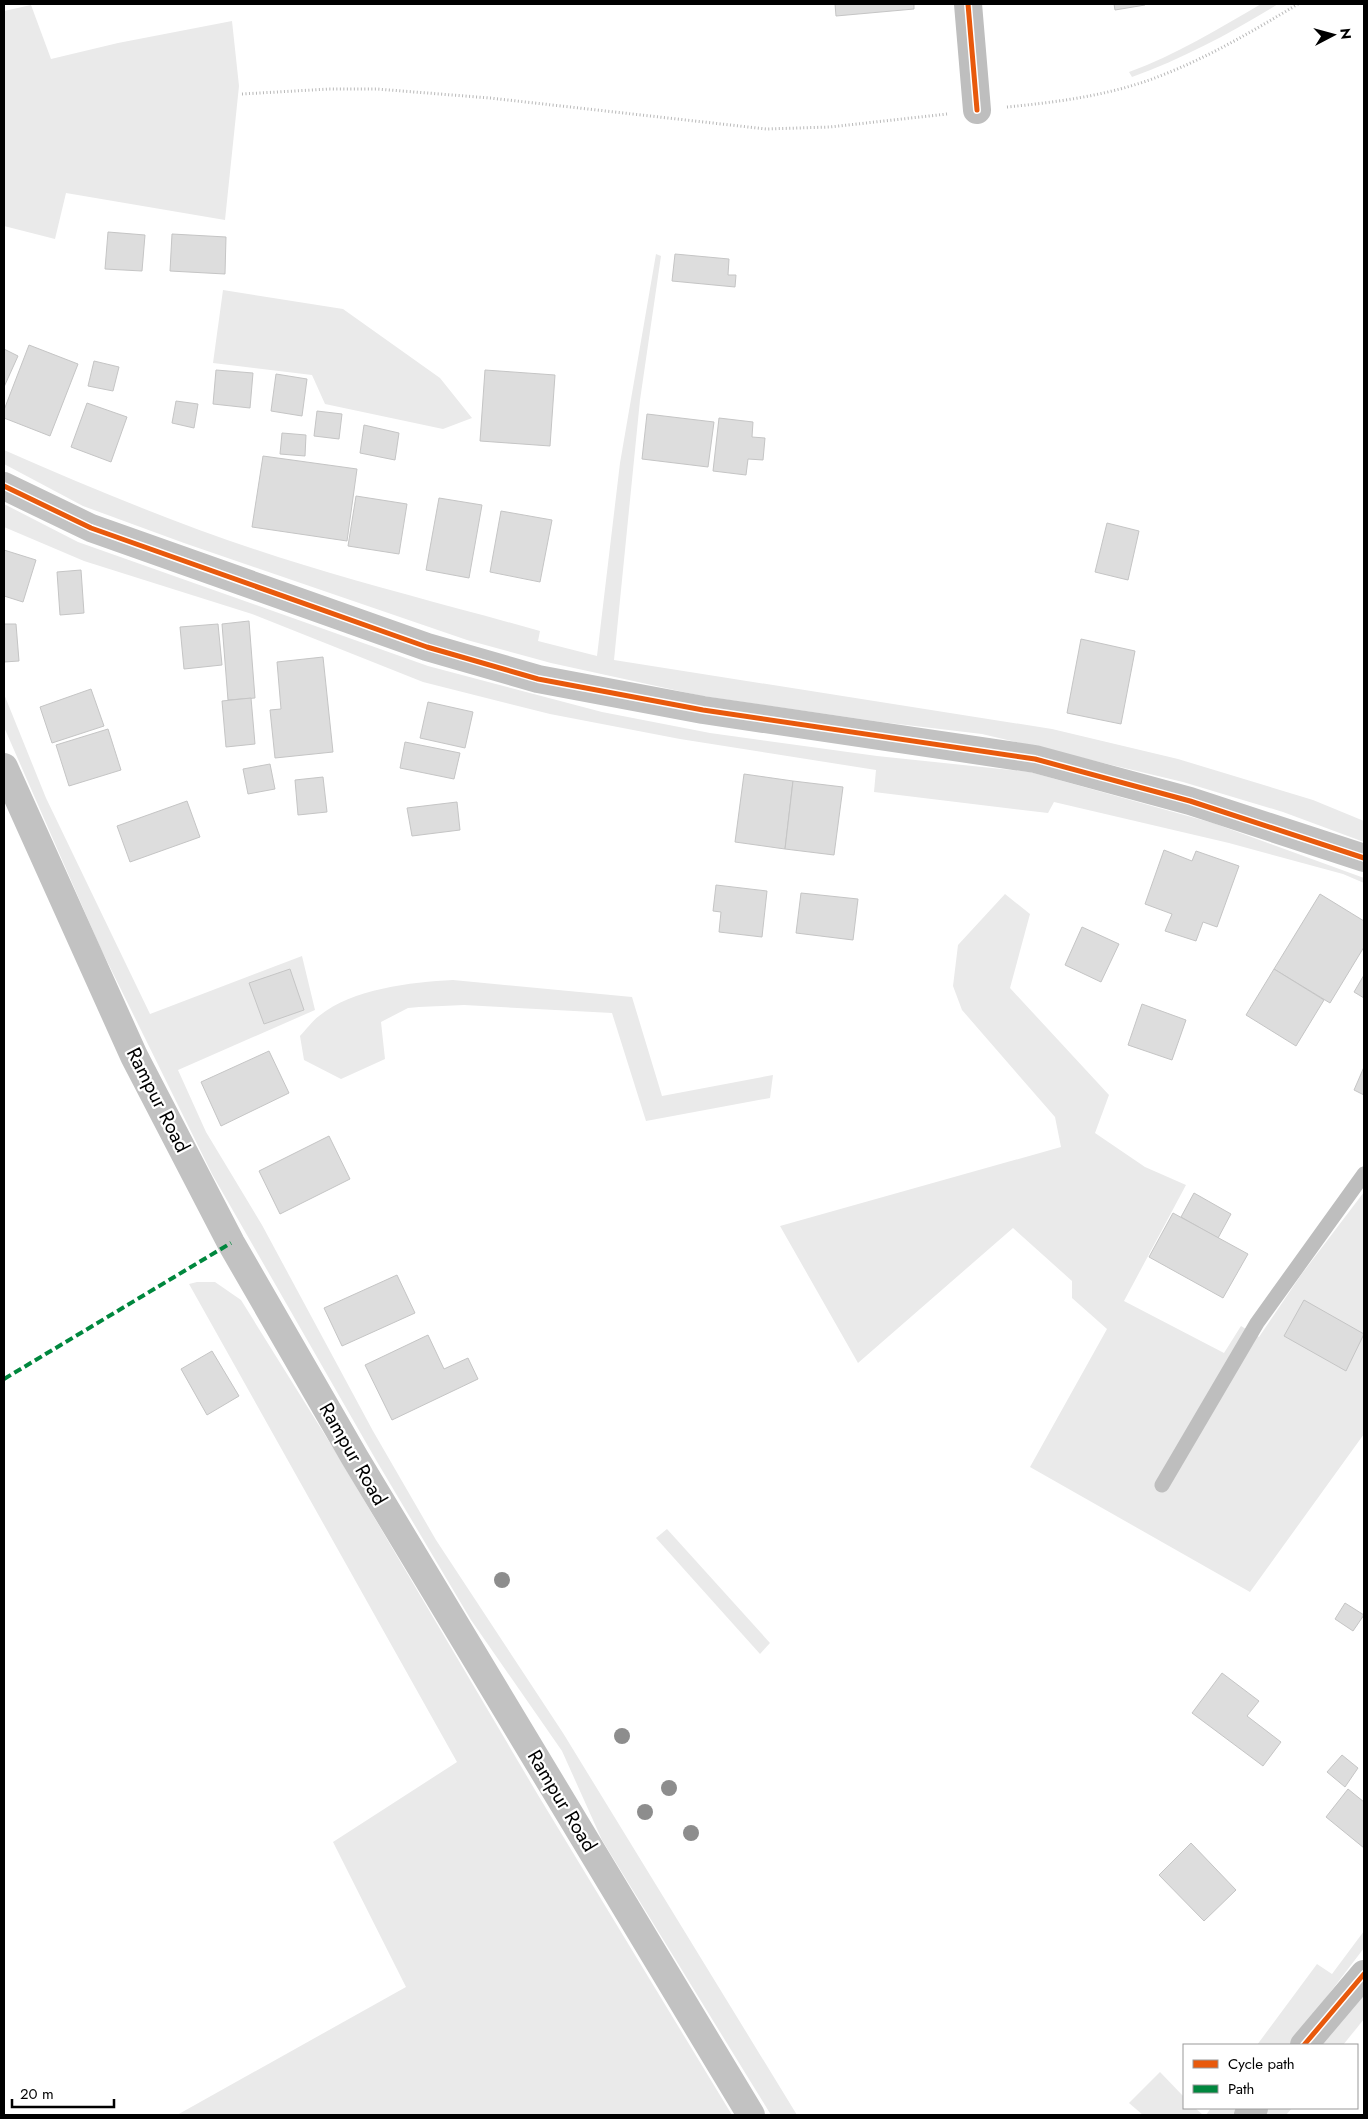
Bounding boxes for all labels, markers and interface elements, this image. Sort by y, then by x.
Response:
north arrow [1308,10,1358,60]
text: N [1335,27,1356,40]
street label: Rampur Road [119,1042,197,1158]
street label: Rampur Road [312,1397,394,1511]
street label: Rampur Road [520,1745,604,1857]
legend [1183,2044,1358,2109]
text: Cycle path [1228,2053,1295,2075]
scale bar [12,2076,115,2108]
text: Path [1228,2078,1254,2100]
text: 20 m [20,2083,54,2105]

